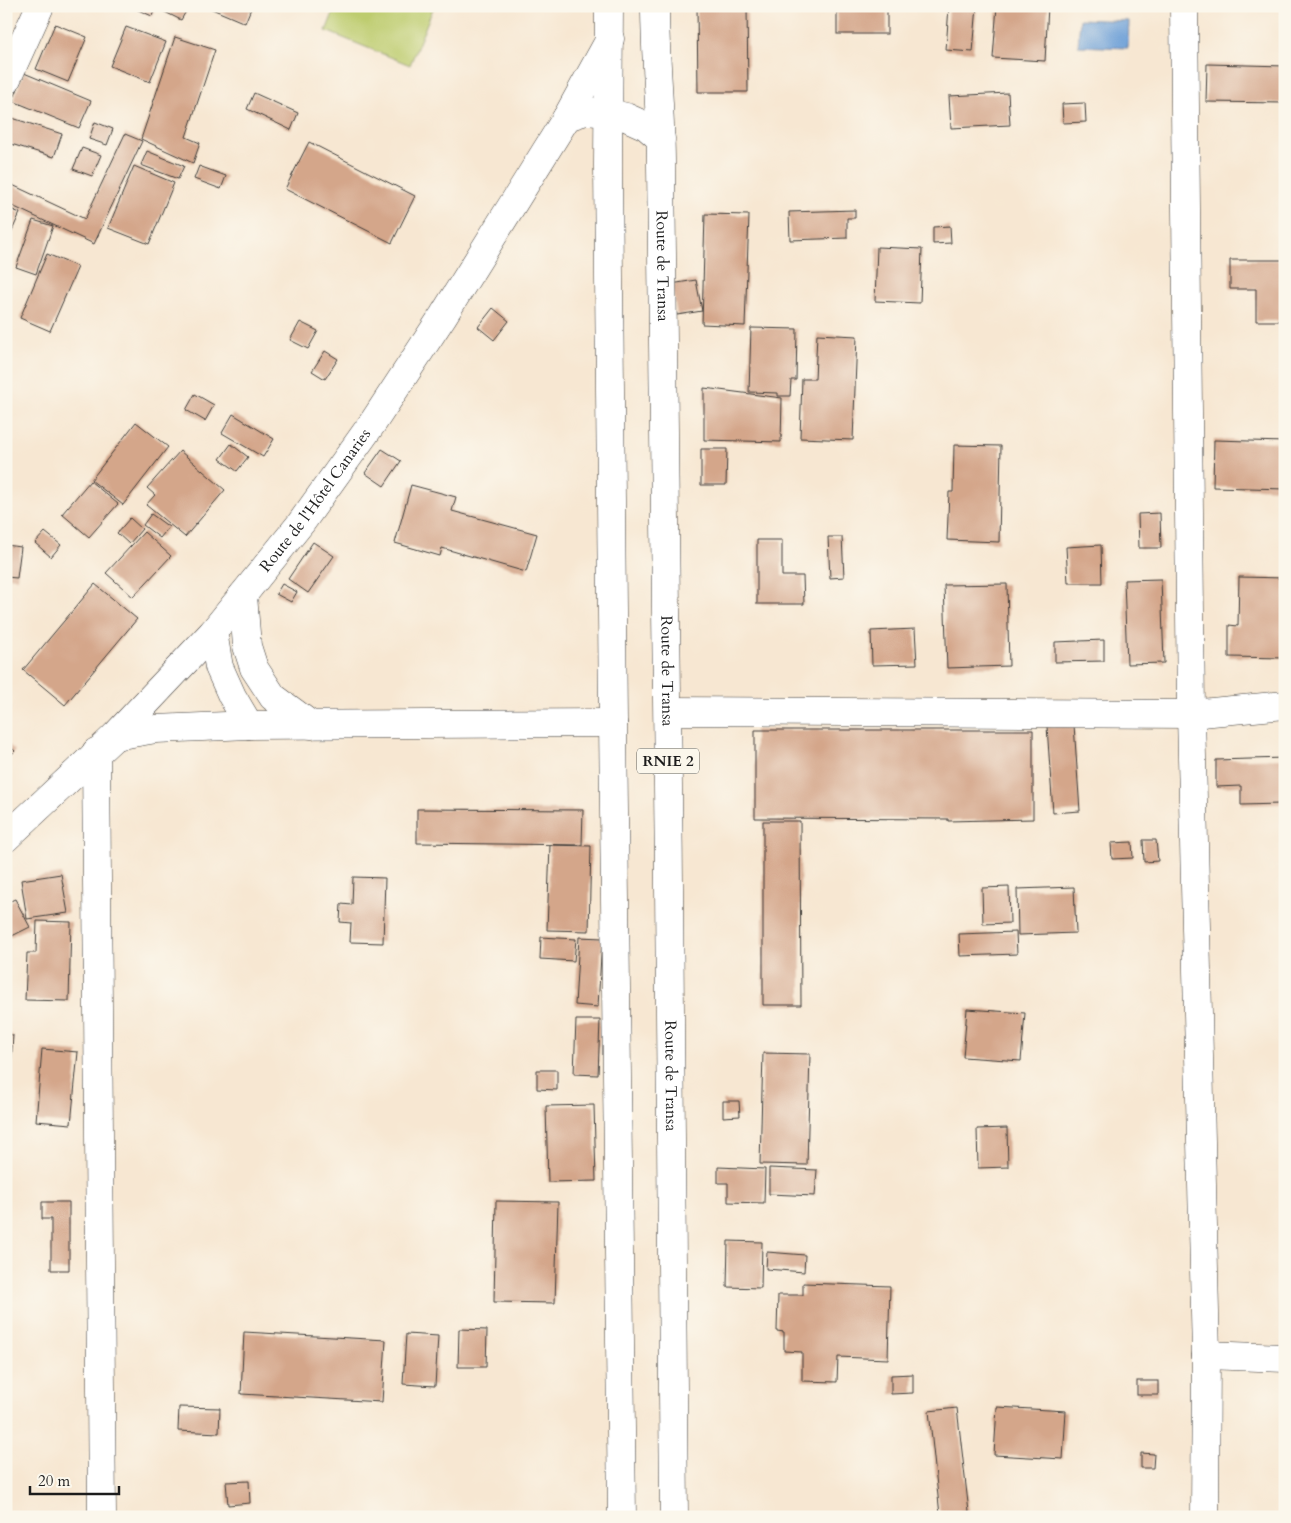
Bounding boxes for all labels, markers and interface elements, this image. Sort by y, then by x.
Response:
street label: Route de Transa [651,210,674,322]
street label: Route de l'Hôtel Canaries [255,424,376,577]
street label: Route de Transa [655,615,679,727]
road number: RNIE 2 [637,748,699,774]
street label: Route de Transa [659,1020,682,1131]
scale bar [30,1463,119,1495]
text: 20 m [38,1471,70,1491]

